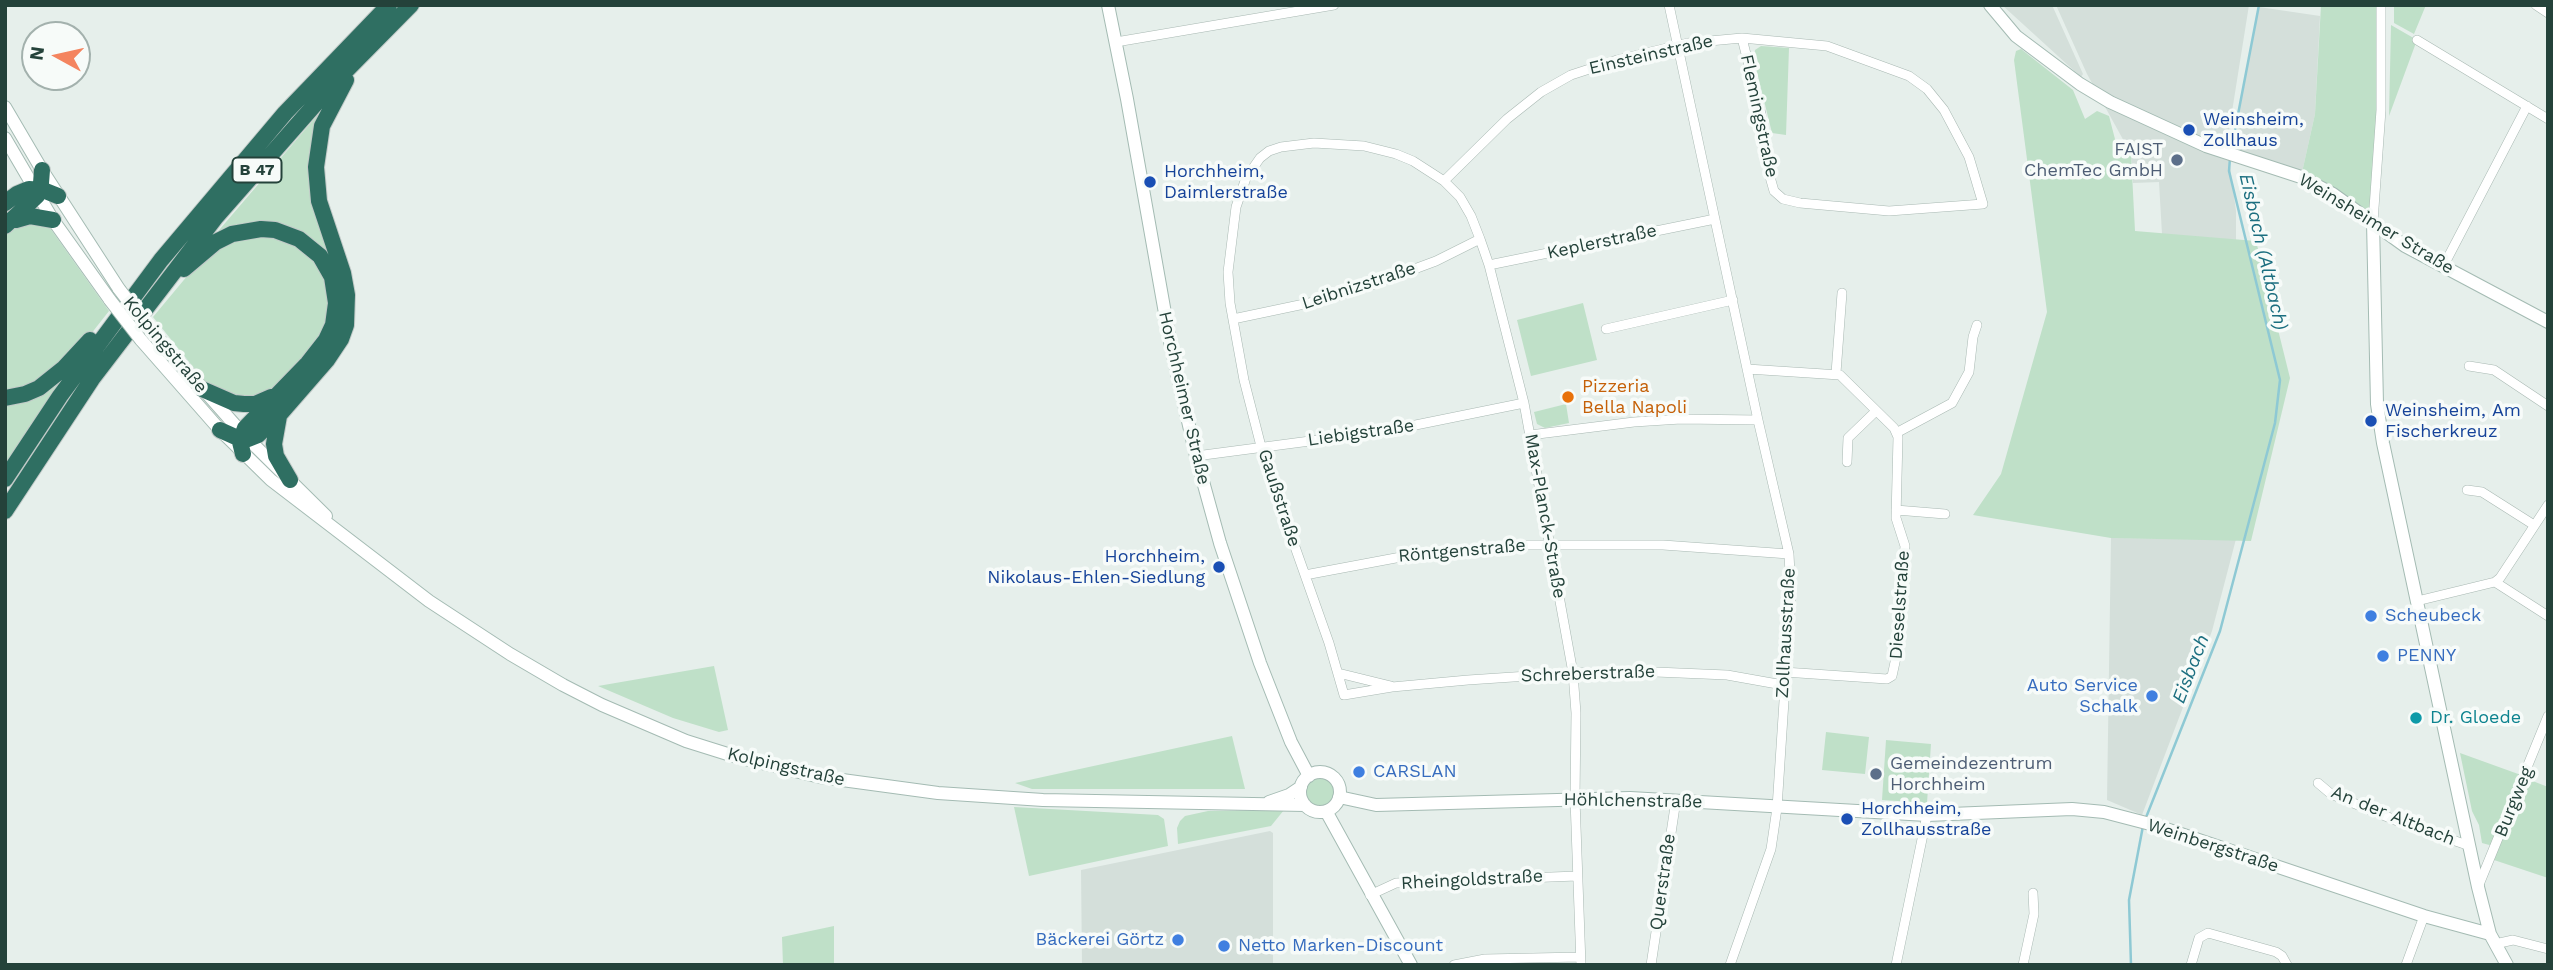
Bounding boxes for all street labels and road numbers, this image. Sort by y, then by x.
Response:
street label: Einsteinstraße [1587,30,1715,80]
street label: Flemingstraße [1735,52,1783,180]
road number: B 47 [232,158,282,182]
street label: Weinsheimer Straße [2294,169,2458,279]
street label: Keplerstraße [1545,220,1659,264]
street label: Leibnizstraße [1299,257,1419,315]
street label: Kolpingstraße [118,292,212,398]
street label: Horchheimer Straße [1154,309,1214,487]
street label: Liebigstraße [1306,415,1416,451]
street label: Max-Planck-Straße [1520,432,1570,600]
street label: Gaußstraße [1253,447,1305,549]
street label: Röntgenstraße [1397,535,1527,567]
street label: Dieselstraße [1885,550,1915,660]
street label: Zollhausstraße [1772,567,1800,699]
street label: Schreberstraße [1520,661,1656,687]
street label: Kolpingstraße [725,743,847,791]
street label: Burgweg [2490,764,2538,840]
street label: An der Altbach [2328,781,2458,851]
street label: Höhlchenstraße [1563,789,1703,813]
street label: Weinbergstraße [2145,815,2281,877]
street label: Querstraße [1646,832,1680,932]
street label: Rheingoldstraße [1400,865,1544,895]

